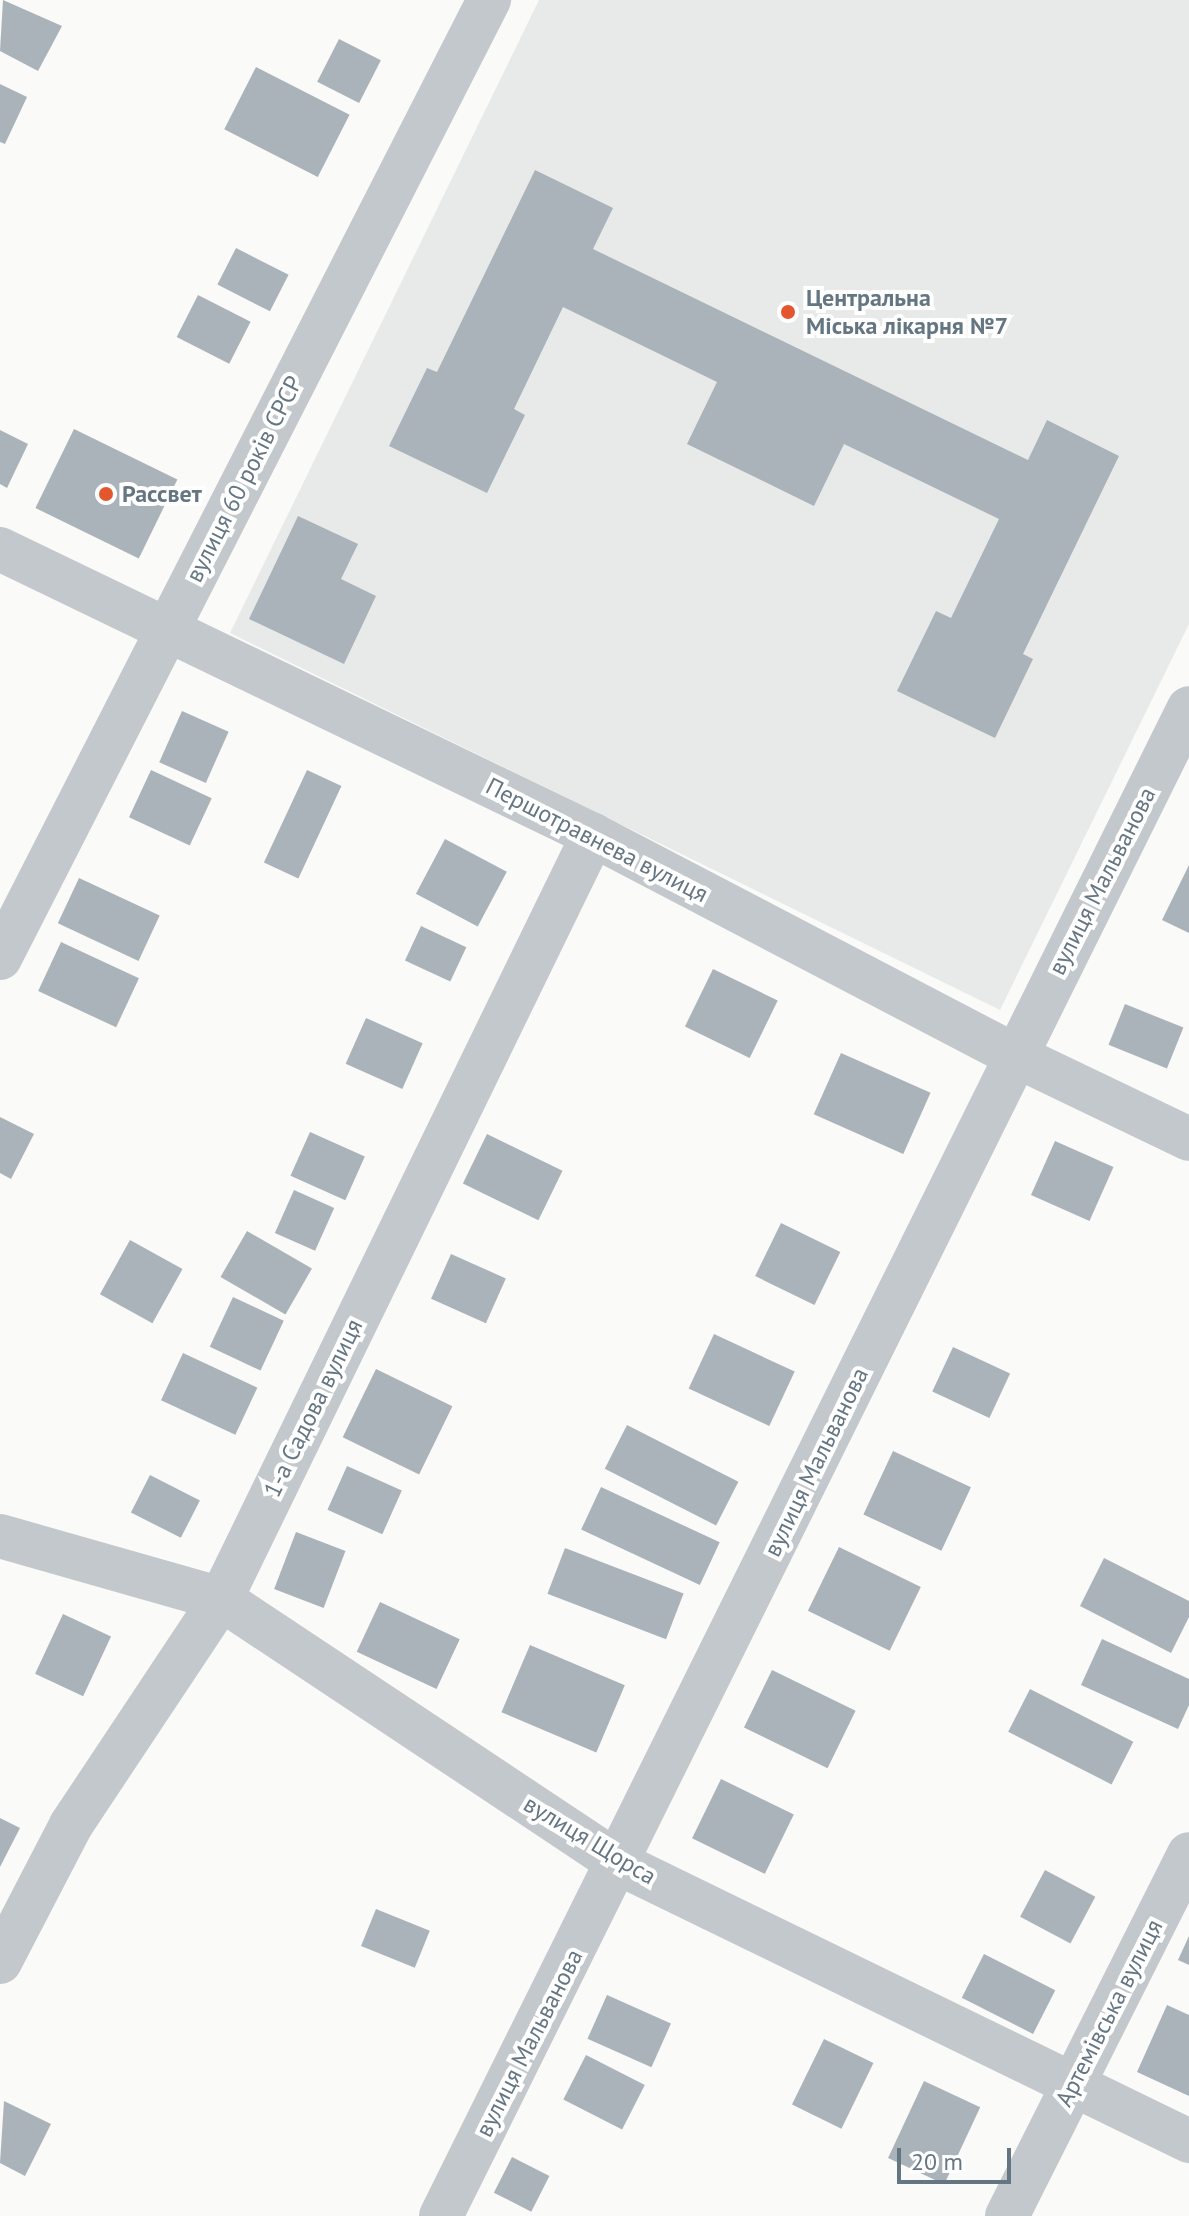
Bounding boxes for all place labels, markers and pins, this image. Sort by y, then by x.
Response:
place label: Центральна Міська лікарня №7 [806,284,1008,340]
marker: Центральна Міська лікарня №7 [777,301,799,323]
place label: Рассвет [122,480,202,508]
marker: Рассвет [97,485,115,503]

